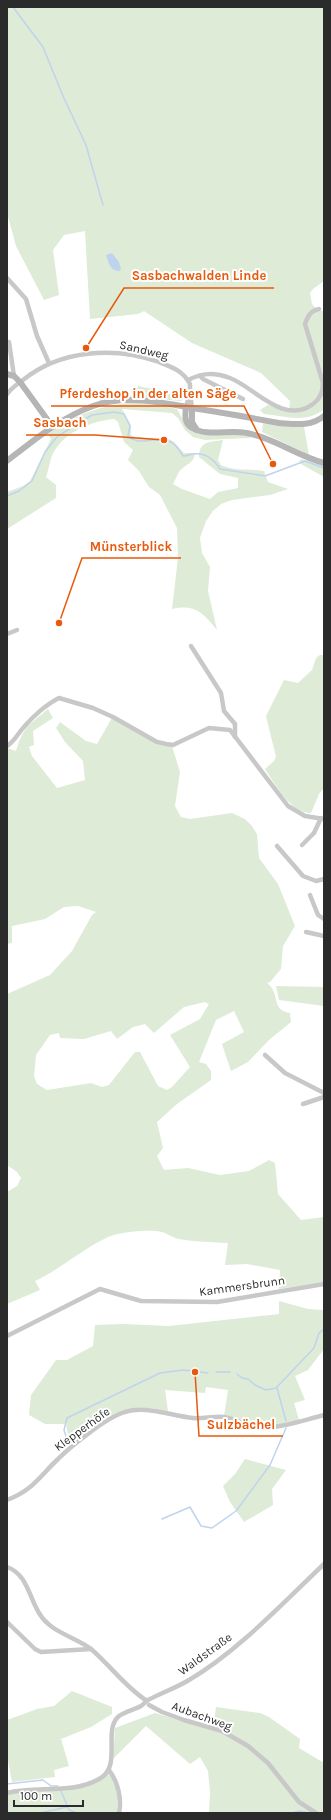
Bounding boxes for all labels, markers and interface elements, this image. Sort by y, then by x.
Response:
callout: Sasbachwalden Linde [124,263,274,288]
text: Sasbachwalden Linde [132,268,266,283]
street label: Sandweg [118,338,170,362]
callout: Pferdeshop in der alten Säge [51,381,244,406]
text: Pferdeshop in der alten Säge [60,386,237,401]
callout: Sasbach [26,410,95,435]
text: Sasbach [33,415,87,430]
callout: Münsterblick [82,533,181,558]
text: Münsterblick [90,539,172,554]
street label: Kammersbrunn [198,1273,286,1299]
street label: Klepperhöfe [51,1404,113,1454]
callout: Sulzbächel [199,1411,283,1436]
text: Sulzbächel [207,1417,275,1432]
street label: Waldstraße [176,1630,234,1678]
street label: Aubachweg [170,1699,234,1733]
scale bar [14,1782,83,1808]
text: 100 m [20,1789,52,1803]

